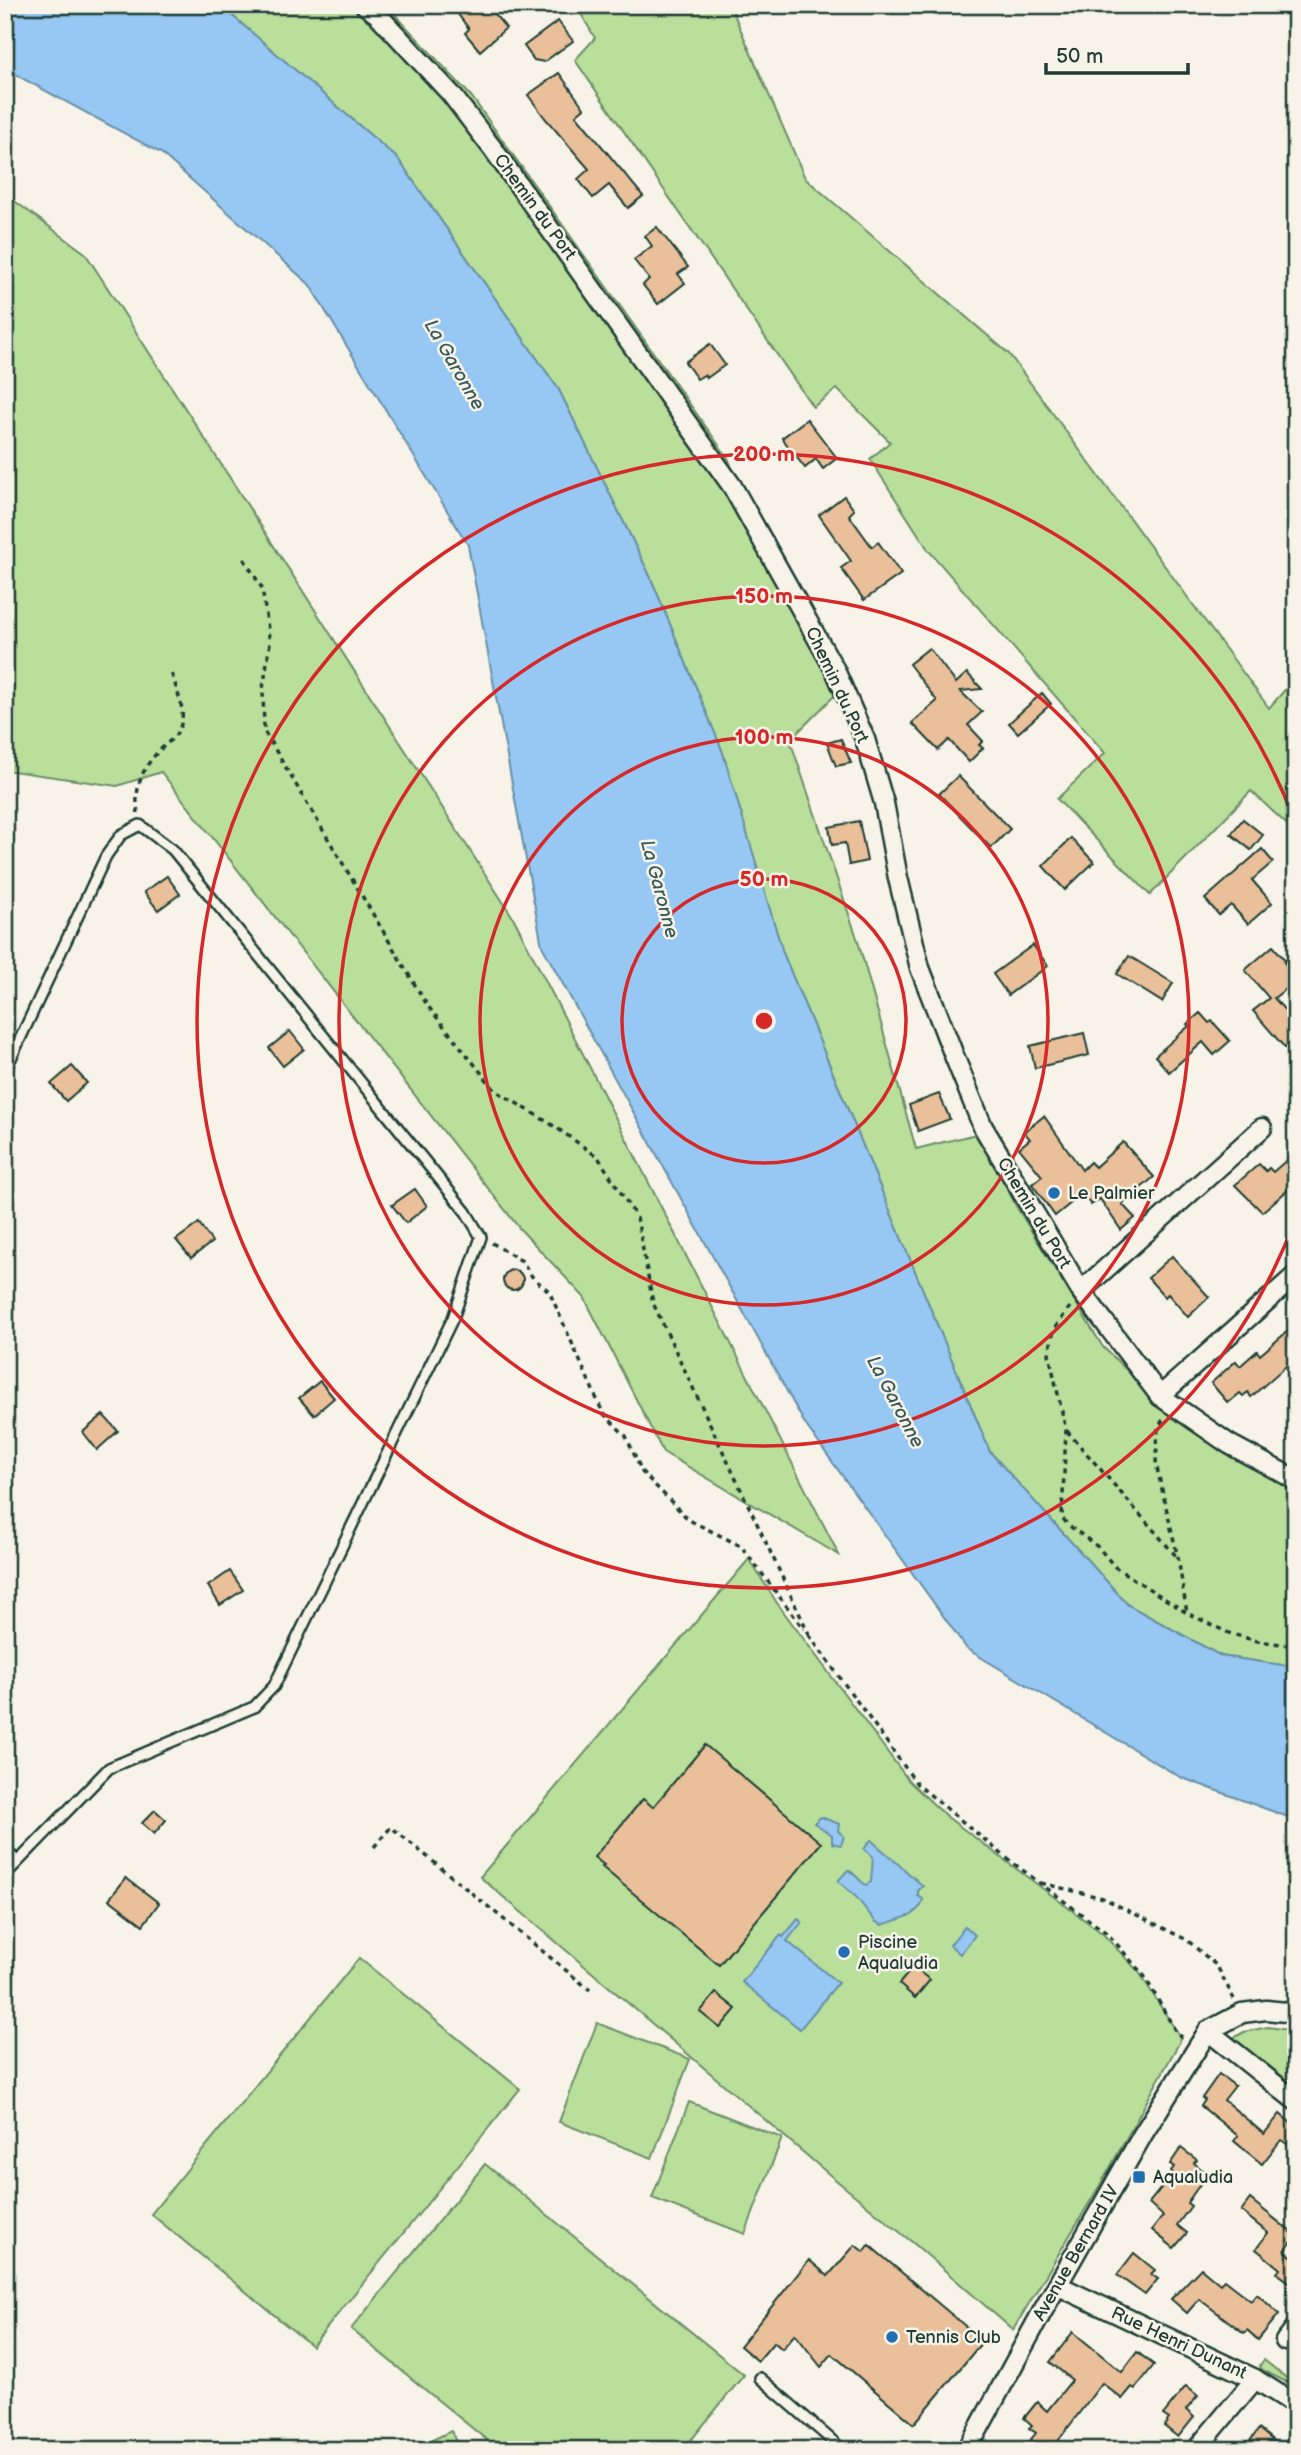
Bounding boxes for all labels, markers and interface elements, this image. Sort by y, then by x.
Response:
scale bar [1046,32,1187,76]
text: 50 m [1056,44,1103,69]
street label: Chemin du Port [490,150,581,264]
water label: La Garonne [419,316,489,414]
text: 200 m [733,442,795,467]
text: 150 m [735,584,793,609]
street label: Chemin du Port [801,624,873,747]
text: 100 m [735,725,793,750]
water label: La Garonne [635,837,683,941]
text: 50 m [740,867,788,892]
centre of rings [752,1009,776,1033]
street label: Chemin du Port [993,1154,1076,1273]
place label: Le Palmier [1068,1183,1155,1204]
marker: Le Palmier [1046,1185,1062,1201]
water label: La Garonne [861,1352,929,1452]
place label: Piscine Aqualudia [858,1932,938,1974]
marker: Piscine Aqualudia [836,1944,852,1960]
place label: Aqualudia [1153,2167,1233,2188]
marker: Aqualudia [1131,2169,1147,2185]
street label: Avenue Bernard IV [1029,2181,1123,2325]
street label: Rue Henri Dunant [1108,2302,1251,2384]
place label: Tennis Club [906,2327,1001,2348]
marker: Tennis Club [884,2329,900,2345]

